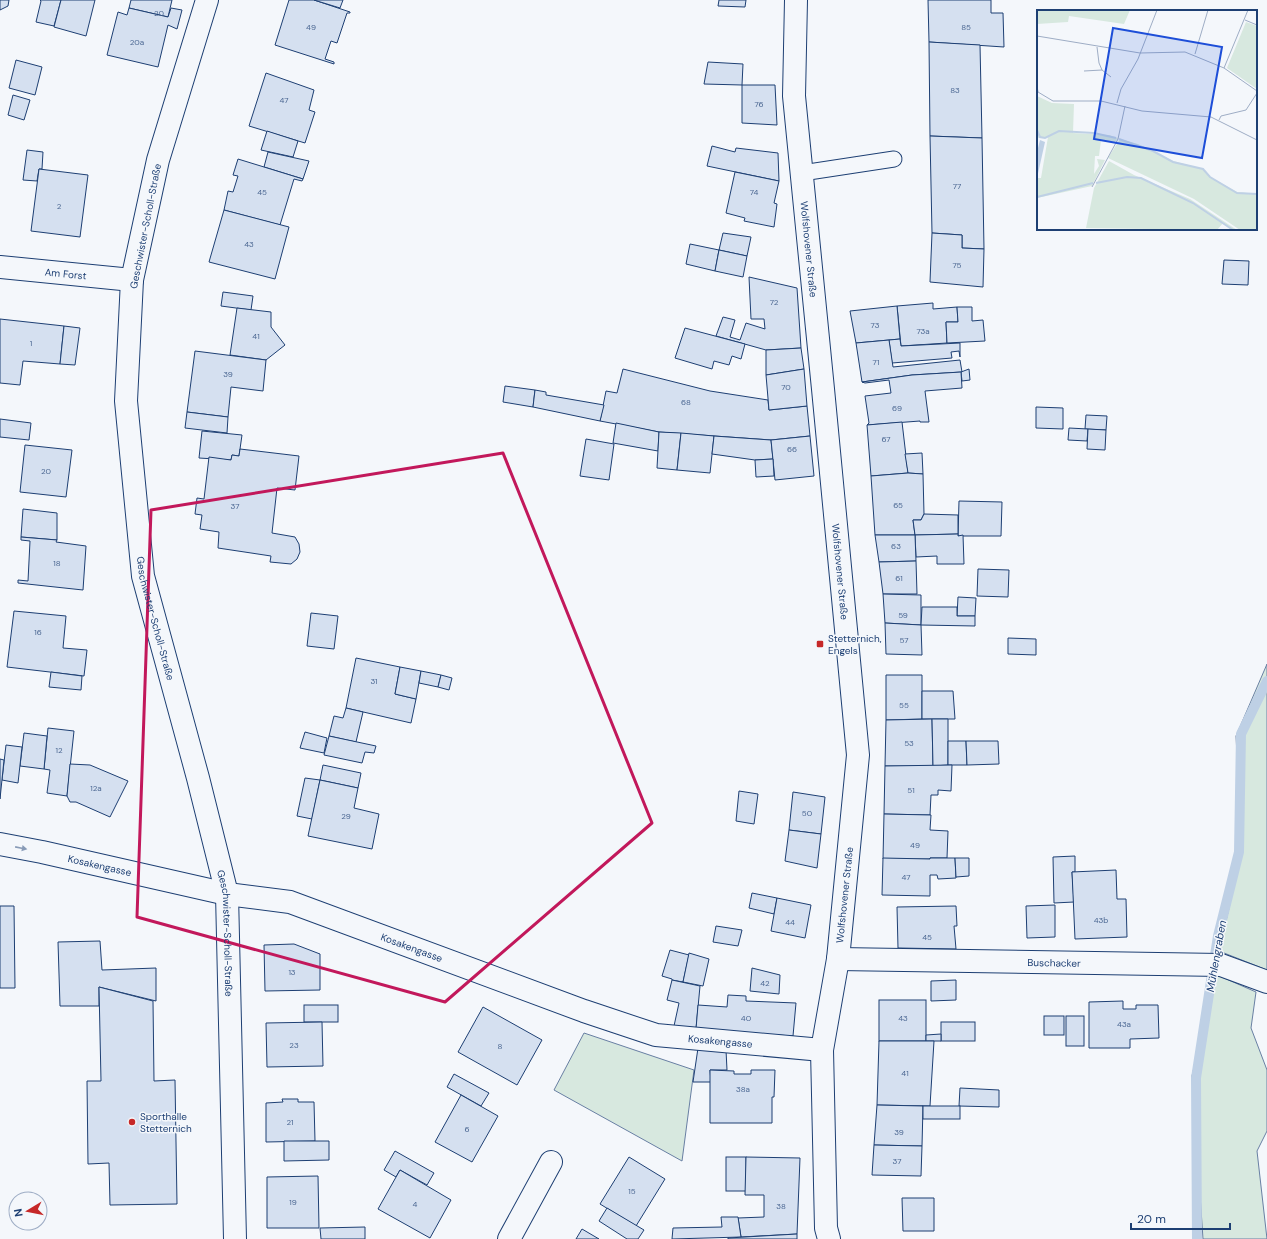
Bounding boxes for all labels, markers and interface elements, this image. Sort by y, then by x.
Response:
house number: 20 [154,8,165,18]
inset map [1037,10,1257,230]
house number: 49 [306,22,316,32]
house number: 85 [961,22,971,32]
house number: 20a [130,37,144,47]
house number: 83 [950,85,960,95]
house number: 47 [279,95,289,105]
house number: 76 [754,99,764,109]
street label: Geschwister-Scholl-Straße [127,162,164,290]
house number: 77 [953,181,961,191]
house number: 45 [257,187,267,197]
house number: 74 [750,187,758,197]
house number: 2 [57,201,62,211]
street label: Wolfshovener Straße [797,201,820,298]
house number: 43 [244,239,254,249]
house number: 75 [953,260,962,270]
street label: Am Forst [44,265,87,282]
house number: 72 [770,297,779,307]
house number: 73 [871,320,880,330]
house number: 73a [916,326,930,336]
house number: 41 [252,331,260,341]
house number: 1 [30,338,32,348]
house number: 71 [873,357,879,367]
house number: 39 [223,369,233,379]
house number: 70 [781,382,791,392]
house number: 68 [681,397,691,407]
house number: 69 [892,403,902,413]
house number: 67 [881,434,891,444]
house number: 66 [787,444,797,454]
house number: 20 [41,466,52,476]
house number: 65 [893,500,903,510]
house number: 37 [231,501,239,511]
street label: Wolfshovener Straße [829,523,851,621]
house number: 63 [891,541,901,551]
street label: Geschwister-Scholl-Straße [134,556,177,682]
house number: 18 [53,558,61,568]
house number: 61 [895,573,903,583]
house number: 59 [898,610,908,620]
house number: 16 [34,627,42,637]
place label: Stetternich, Engels [828,632,882,657]
house number: 57 [899,635,909,645]
marker: Stetternich, Engels [815,639,825,649]
house number: 31 [370,676,378,686]
house number: 55 [899,700,909,710]
house number: 53 [904,738,914,748]
house number: 12 [55,745,63,755]
house number: 12a [90,783,102,793]
house number: 51 [907,785,915,795]
house number: 50 [802,808,813,818]
house number: 29 [341,811,351,821]
house number: 49 [910,840,920,850]
one-way arrow [15,845,27,851]
street label: Wolfshovener Straße [833,846,856,944]
street label: Kosakengasse [67,852,133,879]
street label: Geschwister-Scholl-Straße [214,869,235,997]
house number: 47 [901,872,911,882]
house number: 43b [1094,915,1108,925]
house number: 44 [785,917,795,927]
water label: Mühlengraben [1203,919,1229,993]
street label: Kosakengasse [379,930,445,965]
house number: 45 [922,932,932,942]
street label: Buschacker [1027,956,1081,970]
house number: 13 [288,967,296,977]
house number: 42 [760,978,770,988]
house number: 40 [741,1013,752,1023]
house number: 43 [898,1013,908,1023]
house number: 43a [1117,1019,1131,1029]
street label: Kosakengasse [687,1032,753,1051]
house number: 23 [289,1040,299,1050]
house number: 8 [498,1041,503,1051]
house number: 41 [901,1068,909,1078]
house number: 38a [736,1084,750,1094]
place label: Sporthalle Stetternich [140,1110,192,1135]
marker: Sporthalle Stetternich [127,1117,137,1127]
house number: 21 [286,1117,294,1127]
house number: 6 [464,1124,470,1134]
house number: 39 [894,1127,904,1137]
house number: 37 [893,1156,901,1166]
house number: 15 [628,1186,636,1196]
north arrow [8,1191,48,1231]
house number: 19 [289,1197,297,1207]
house number: 4 [413,1199,418,1209]
house number: 38 [776,1201,786,1211]
scale bar [1131,1205,1230,1231]
text: N [11,1208,26,1218]
text: 20 m [1137,1211,1166,1227]

